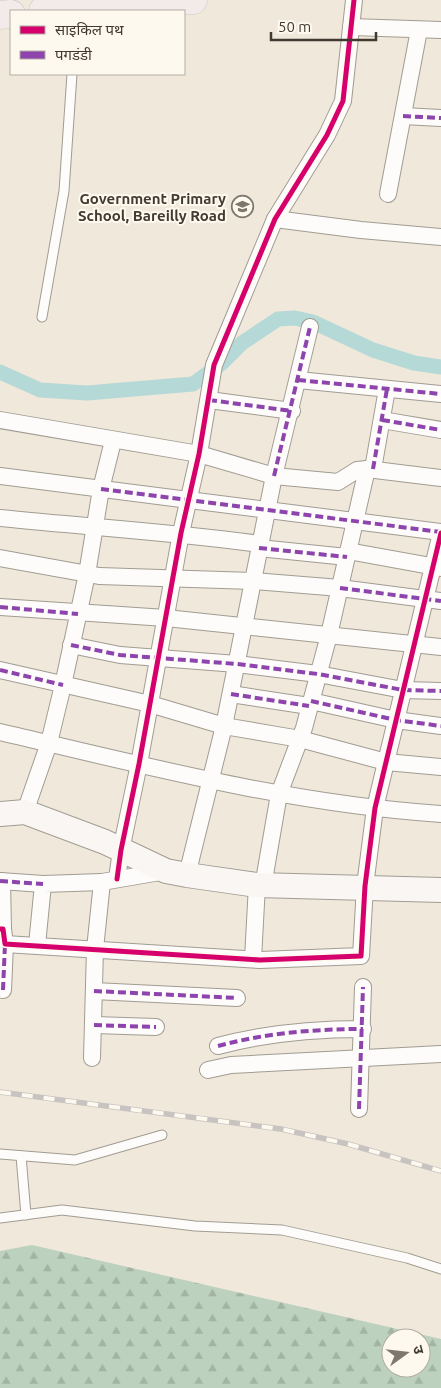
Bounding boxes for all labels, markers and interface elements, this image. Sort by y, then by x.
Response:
legend [10,10,185,75]
scale bar [271,10,376,42]
text: 50 m [278,18,311,35]
text: साइकिल पथ [55,21,124,38]
text: पगडंडी [55,46,93,63]
place label: Government Primary School, Bareilly Road [78,190,226,224]
school or university icon: Government Primary School, Bareilly Road [230,195,254,219]
north arrow [381,1328,431,1378]
text: उ [410,1344,428,1356]

